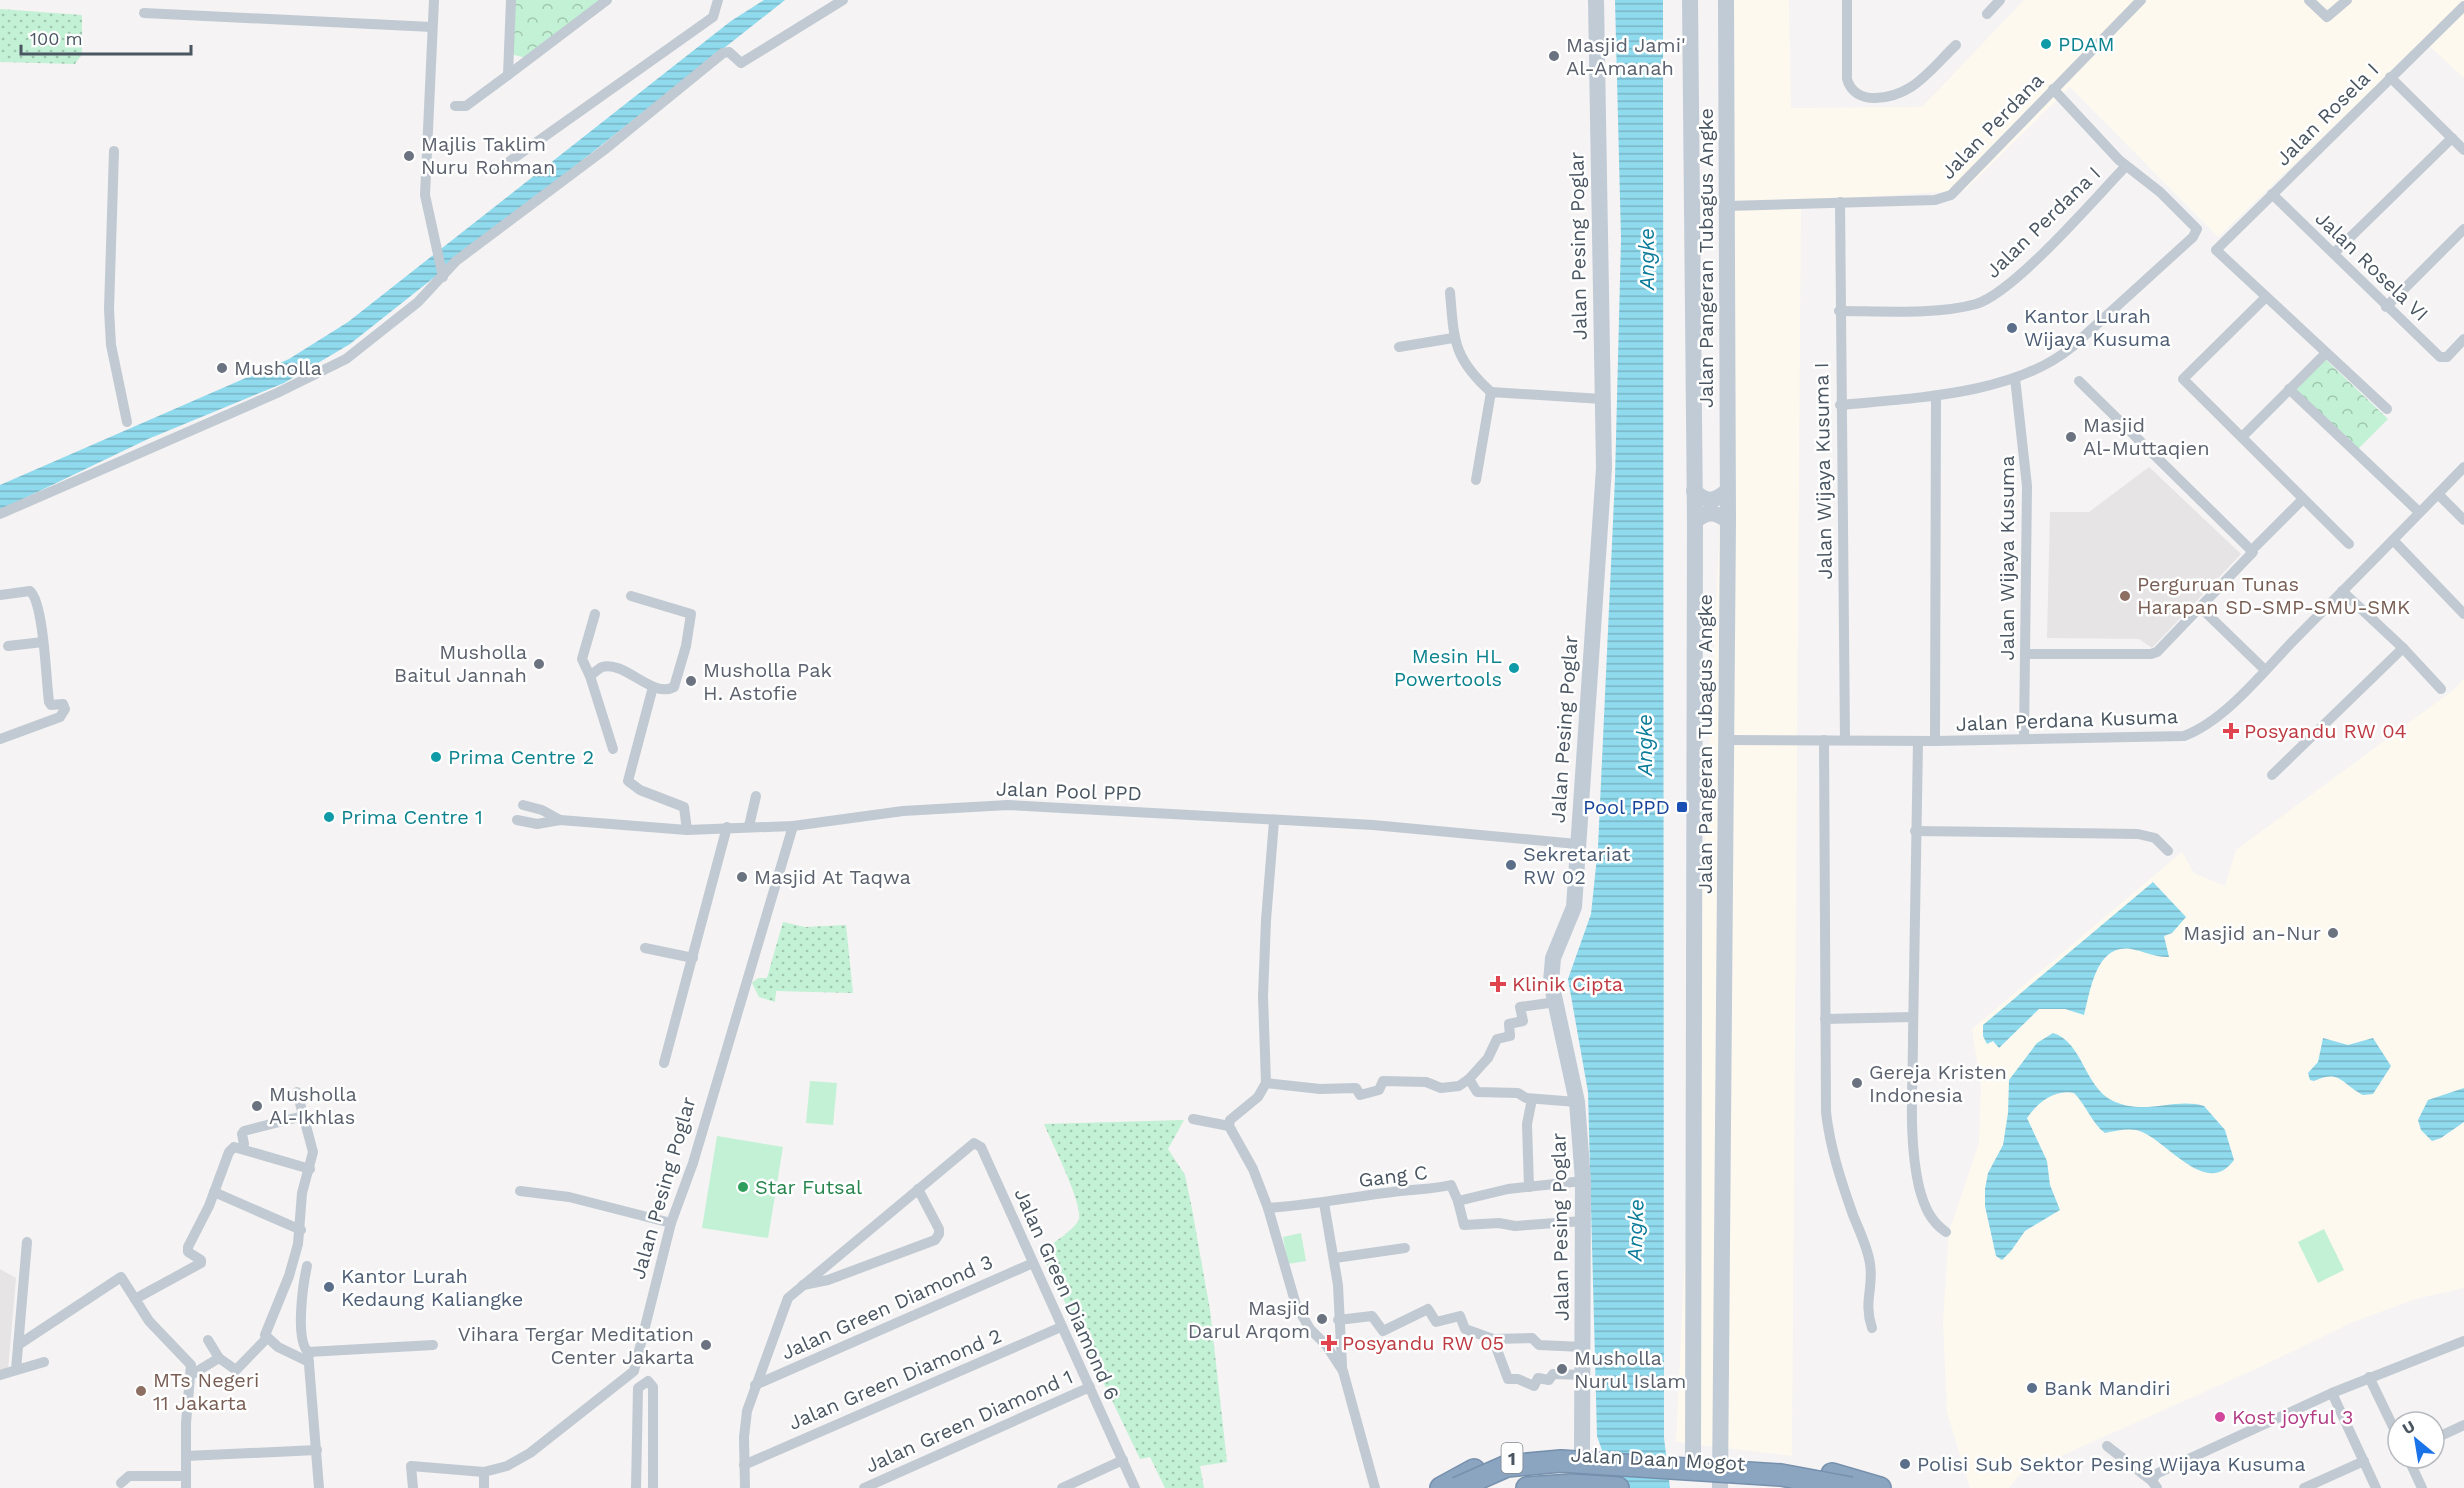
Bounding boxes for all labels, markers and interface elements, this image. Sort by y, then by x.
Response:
scale bar [21,18,190,56]
text: 100 m [30,28,83,49]
place label: PDAM [2058,32,2114,56]
place label: Masjid Jami' Al-Amanah [1566,33,1686,80]
marker: PDAM [2039,37,2053,51]
marker: Masjid Jami' Al-Amanah [1547,49,1561,63]
street label: Jalan Rosela I [2271,58,2383,170]
street label: Jalan Perdana [1935,68,2049,184]
street label: Jalan Pangeran Tubagus Angke [1694,108,1718,408]
place label: Majlis Taklim Nuru Rohman [421,132,555,179]
marker: Majlis Taklim Nuru Rohman [402,149,416,163]
street label: Jalan Pesing Poglar [1564,152,1592,340]
street label: Jalan Perdana I [1981,161,2105,283]
street label: Jalan Rosela VI [2310,206,2434,326]
water label: Angke [1634,228,1659,291]
place label: Kantor Lurah Wijaya Kusuma [2024,304,2171,351]
marker: Kantor Lurah Wijaya Kusuma [2005,321,2019,335]
place label: Musholla [234,356,322,380]
marker: Musholla [215,361,229,375]
street label: Jalan Wijaya Kusuma I [1809,362,1837,580]
place label: Masjid Al-Muttaqien [2083,413,2210,460]
marker: Masjid Al-Muttaqien [2064,430,2078,444]
street label: Jalan Wijaya Kusuma [1995,456,2019,661]
place label: Perguruan Tunas Harapan SD-SMP-SMU-SMK [2137,572,2410,619]
marker: Perguruan Tunas Harapan SD-SMP-SMU-SMK [2118,589,2132,603]
street label: Jalan Pangeran Tubagus Angke [1693,594,1717,894]
street label: Jalan Pesing Poglar [1545,634,1583,824]
place label: Musholla Baitul Jannah [394,640,527,687]
place label: Mesin HL Powertools [1394,644,1502,691]
marker: Musholla Baitul Jannah [532,657,546,671]
place label: Musholla Pak H. Astofie [703,658,832,705]
marker: Mesin HL Powertools [1507,661,1521,675]
marker: Musholla Pak H. Astofie [684,674,698,688]
street label: Jalan Perdana Kusuma [1955,704,2179,736]
water label: Angke [1632,714,1657,777]
place label: Posyandu RW 04 [2244,719,2407,743]
marker: Posyandu RW 04 [2222,722,2240,740]
place label: Prima Centre 2 [448,745,594,769]
marker: Prima Centre 2 [429,750,443,764]
street label: Jalan Pool PPD [996,776,1142,806]
place label: Pool PPD [1583,795,1670,819]
marker: Pool PPD [1675,800,1689,814]
place label: Prima Centre 1 [341,805,483,829]
marker: Prima Centre 1 [322,810,336,824]
place label: Sekretariat RW 02 [1523,842,1631,889]
marker: Sekretariat RW 02 [1504,858,1518,872]
place label: Masjid At Taqwa [754,865,911,889]
marker: Masjid At Taqwa [735,870,749,884]
place label: Masjid an-Nur [2183,921,2321,945]
marker: Masjid an-Nur [2326,926,2340,940]
place label: Klinik Cipta [1512,972,1623,996]
marker: Klinik Cipta [1489,975,1507,993]
place label: Gereja Kristen Indonesia [1869,1060,2007,1107]
marker: Gereja Kristen Indonesia [1850,1076,1864,1090]
place label: Musholla Al-Ikhlas [269,1082,357,1129]
street label: Jalan Pesing Poglar [625,1094,701,1282]
marker: Musholla Al-Ikhlas [250,1099,264,1113]
street label: Jalan Pesing Poglar [1546,1133,1574,1321]
street label: Gang C [1357,1160,1429,1192]
place label: Star Futsal [755,1175,862,1199]
marker: Star Futsal [736,1180,750,1194]
street label: Jalan Green Diamond 6 [1009,1184,1125,1404]
water label: Angke [1621,1199,1649,1262]
street label: Jalan Green Diamond 3 [778,1249,996,1365]
place label: Kantor Lurah Kedaung Kaliangke [341,1264,523,1311]
marker: Kantor Lurah Kedaung Kaliangke [322,1280,336,1294]
place label: Masjid Darul Arqom [1188,1296,1310,1343]
marker: Masjid Darul Arqom [1315,1312,1329,1326]
place label: Vihara Tergar Meditation Center Jakarta [458,1322,694,1369]
street label: Jalan Green Diamond 2 [785,1323,1005,1435]
place label: Posyandu RW 05 [1342,1331,1504,1355]
marker: Posyandu RW 05 [1320,1334,1338,1352]
marker: Vihara Tergar Meditation Center Jakarta [699,1338,713,1352]
place label: Musholla Nurul Islam [1574,1346,1686,1393]
marker: Musholla Nurul Islam [1555,1362,1569,1376]
street label: Jalan Green Diamond 1 [861,1364,1077,1478]
place label: MTs Negeri 11 Jakarta [153,1368,259,1415]
place label: Bank Mandiri [2044,1376,2170,1400]
marker: Bank Mandiri [2025,1381,2039,1395]
marker: MTs Negeri 11 Jakarta [134,1384,148,1398]
place label: Kost joyful 3 [2232,1405,2353,1429]
marker: Kost joyful 3 [2213,1410,2227,1424]
north arrow [2386,1410,2446,1470]
text: U [2399,1416,2418,1439]
street label: Jalan Daan Mogot [1570,1442,1747,1476]
road number: 1 [1502,1443,1522,1473]
place label: Polisi Sub Sektor Pesing Wijaya Kusuma [1917,1452,2306,1476]
marker: Polisi Sub Sektor Pesing Wijaya Kusuma [1898,1457,1912,1471]

